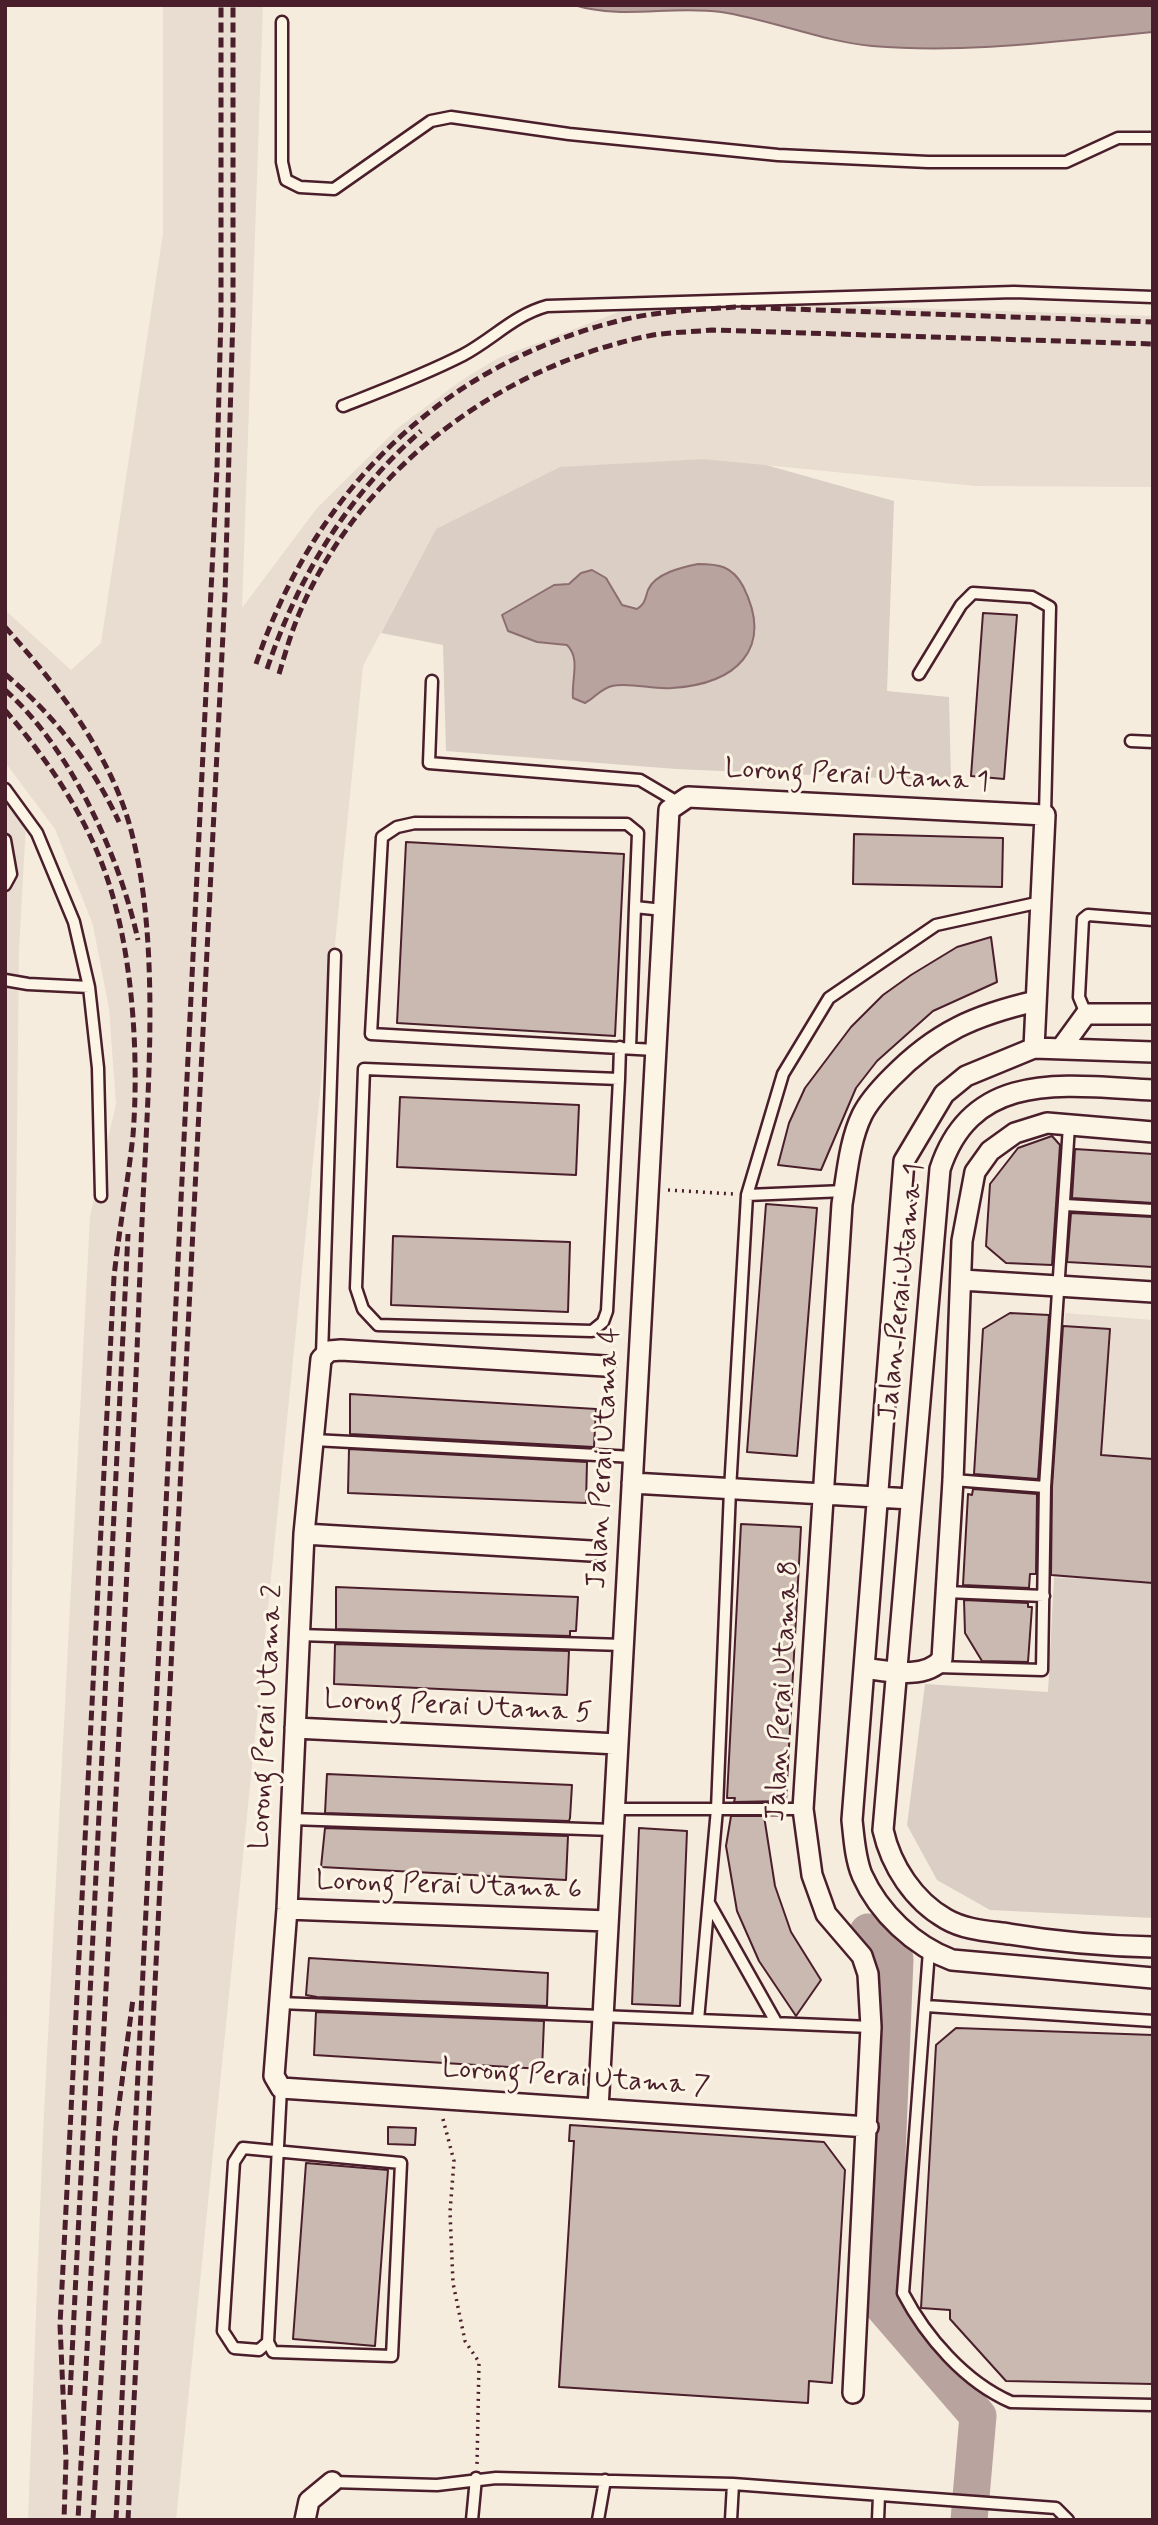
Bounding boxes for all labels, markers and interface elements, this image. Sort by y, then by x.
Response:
street label: Lorong Perai Utama 1 [724,753,990,801]
street label: Jalan Perai Utama 1 [873,1162,933,1422]
street label: Jalan Perai Utama 4 [581,1326,629,1590]
street label: Jalan Perai Utama 8 [760,1559,808,1823]
street label: Lorong Perai Utama 2 [244,1584,292,1850]
street label: Lorong Perai Utama 5 [323,1684,593,1732]
street label: Lorong Perai Utama 6 [315,1866,583,1908]
street label: Lorong Perai Utama 7 [441,2053,711,2105]

